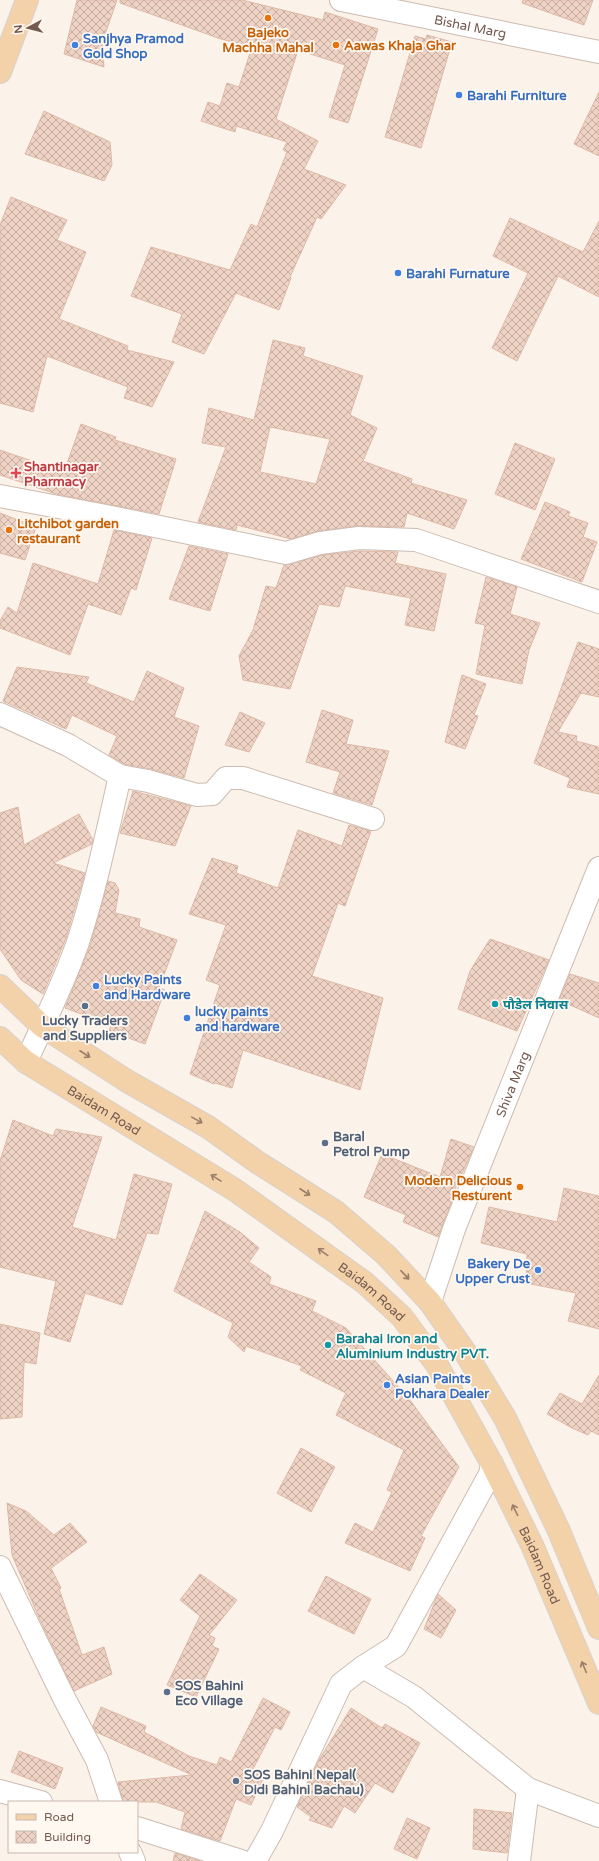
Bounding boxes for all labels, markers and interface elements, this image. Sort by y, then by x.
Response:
north arrow [8,8,48,48]
street label: Bishal Marg [433,12,508,42]
marker: Bajeko Machha Mahal [263,13,273,23]
text: N [12,24,26,34]
place label: Bajeko Machha Mahal [222,25,314,56]
place label: Sanjhya Pramod Gold Shop [83,31,184,62]
place label: Aawas Khaja Ghar [344,38,457,54]
marker: Sanjhya Pramod Gold Shop [70,40,80,50]
marker: Aawas Khaja Ghar [331,40,341,50]
place label: Barahi Furniture [467,88,567,104]
marker: Barahi Furniture [454,90,464,100]
place label: Barahi Furnature [406,266,510,282]
marker: Barahi Furnature [393,268,403,278]
place label: Shantinagar Pharmacy [24,459,100,490]
marker: Shantinagar Pharmacy [11,468,21,478]
place label: Litchibot garden restaurant [17,516,119,547]
marker: Litchibot garden restaurant [4,525,14,535]
place label: Lucky Paints and Hardware [104,972,191,1003]
marker: Lucky Paints and Hardware [91,981,101,991]
place label: पौडेल निवास [503,997,569,1013]
marker: पौडेल निवास [490,999,500,1009]
marker: Lucky Traders and Suppliers [80,1001,90,1011]
place label: lucky paints and hardware [195,1004,280,1035]
place label: Lucky Traders and Suppliers [42,1013,128,1044]
marker: lucky paints and hardware [182,1013,192,1023]
street label: Shiva Marg [493,1049,534,1120]
one-way arrow [79,1050,90,1058]
street label: Baidam Road [64,1082,143,1139]
one-way arrow [191,1117,203,1125]
place label: Baral Petrol Pump [333,1129,410,1160]
marker: Baral Petrol Pump [320,1138,330,1148]
place label: Modern Delicious Resturent [404,1173,512,1204]
one-way arrow [210,1174,222,1182]
marker: Modern Delicious Resturent [515,1182,525,1192]
one-way arrow [299,1189,311,1197]
one-way arrow [318,1248,329,1256]
place label: Bakery De Upper Crust [455,1256,531,1287]
street label: Baidam Road [335,1259,408,1325]
marker: Bakery De Upper Crust [533,1265,543,1275]
one-way arrow [400,1270,409,1280]
place label: Barahai Iron and Aluminium Industry PVT. [336,1331,489,1362]
marker: Barahai Iron and Aluminium Industry PVT. [323,1340,333,1350]
place label: Asian Paints Pokhara Dealer [395,1371,490,1402]
marker: Asian Paints Pokhara Dealer [382,1380,392,1390]
one-way arrow [511,1504,518,1516]
street label: Baidam Road [515,1524,563,1607]
one-way arrow [580,1662,587,1674]
place label: SOS Bahini Eco Village [175,1678,244,1709]
marker: SOS Bahini Eco Village [162,1687,172,1697]
place label: SOS Bahini Nepal( Didi Bahini Bachau) [244,1767,364,1798]
marker: SOS Bahini Nepal( Didi Bahini Bachau) [231,1776,241,1786]
legend [8,1801,138,1853]
text: Road [44,1810,74,1824]
text: Building [44,1830,91,1844]

